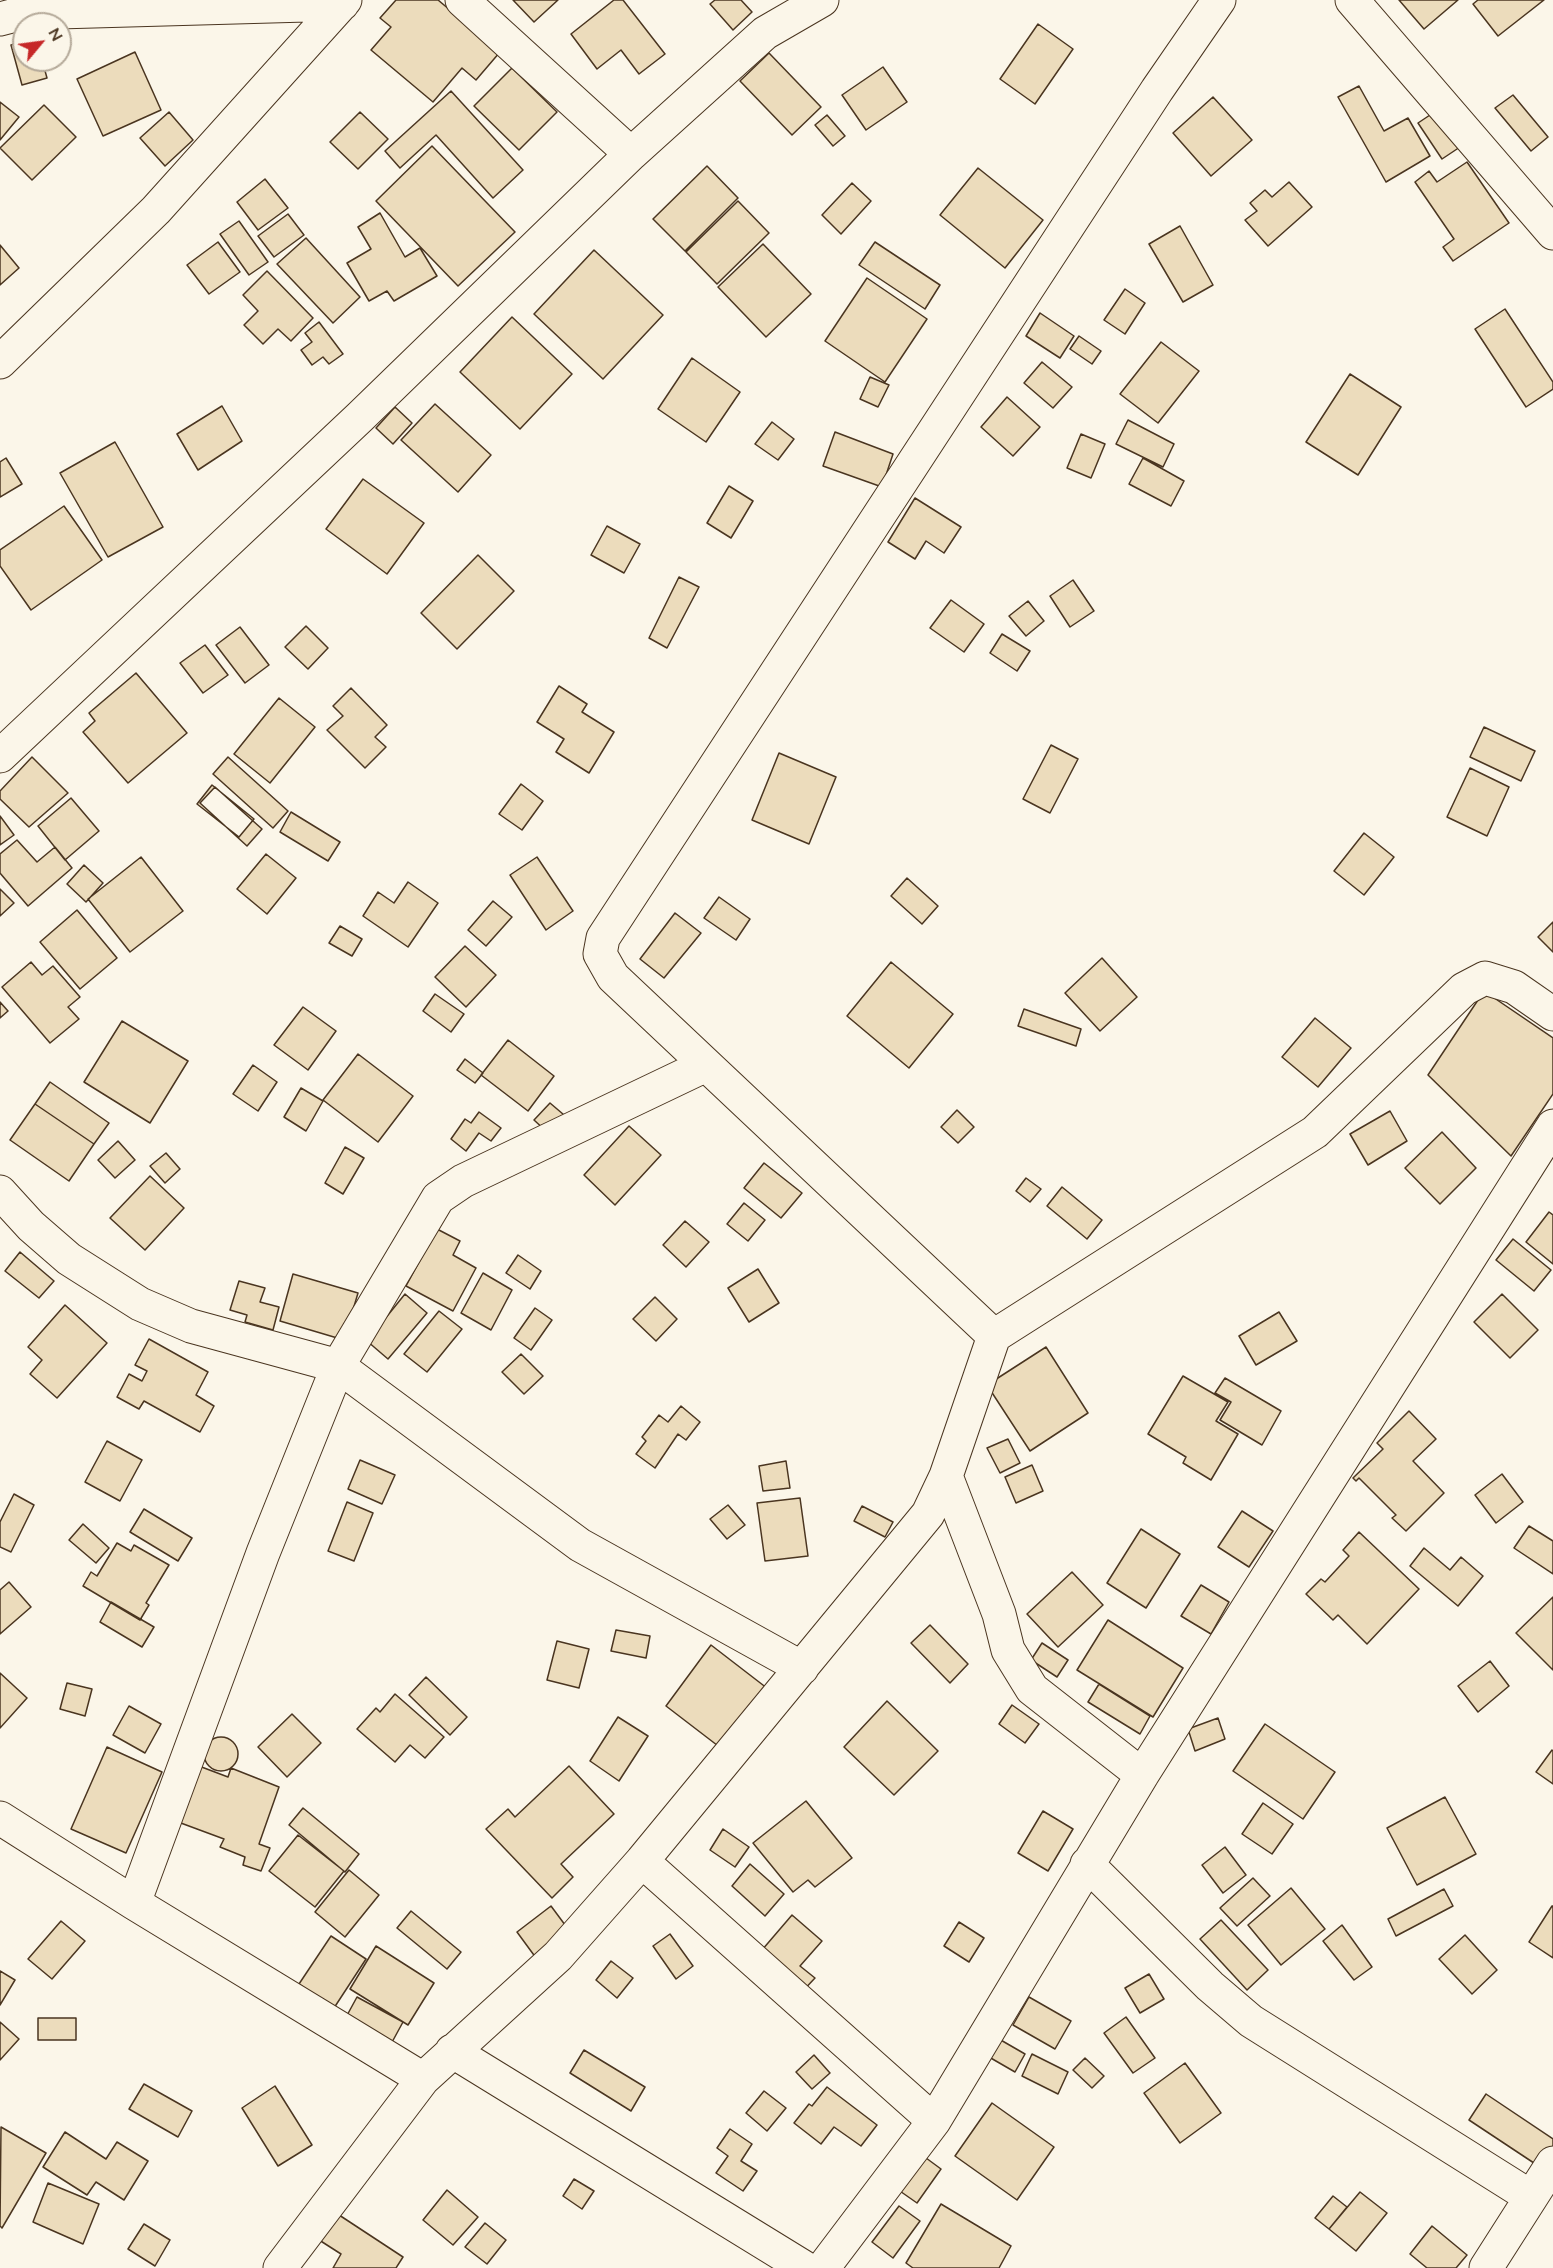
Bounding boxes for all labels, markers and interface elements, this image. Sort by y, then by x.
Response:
north arrow [12,12,72,72]
text: N [44,24,68,44]

